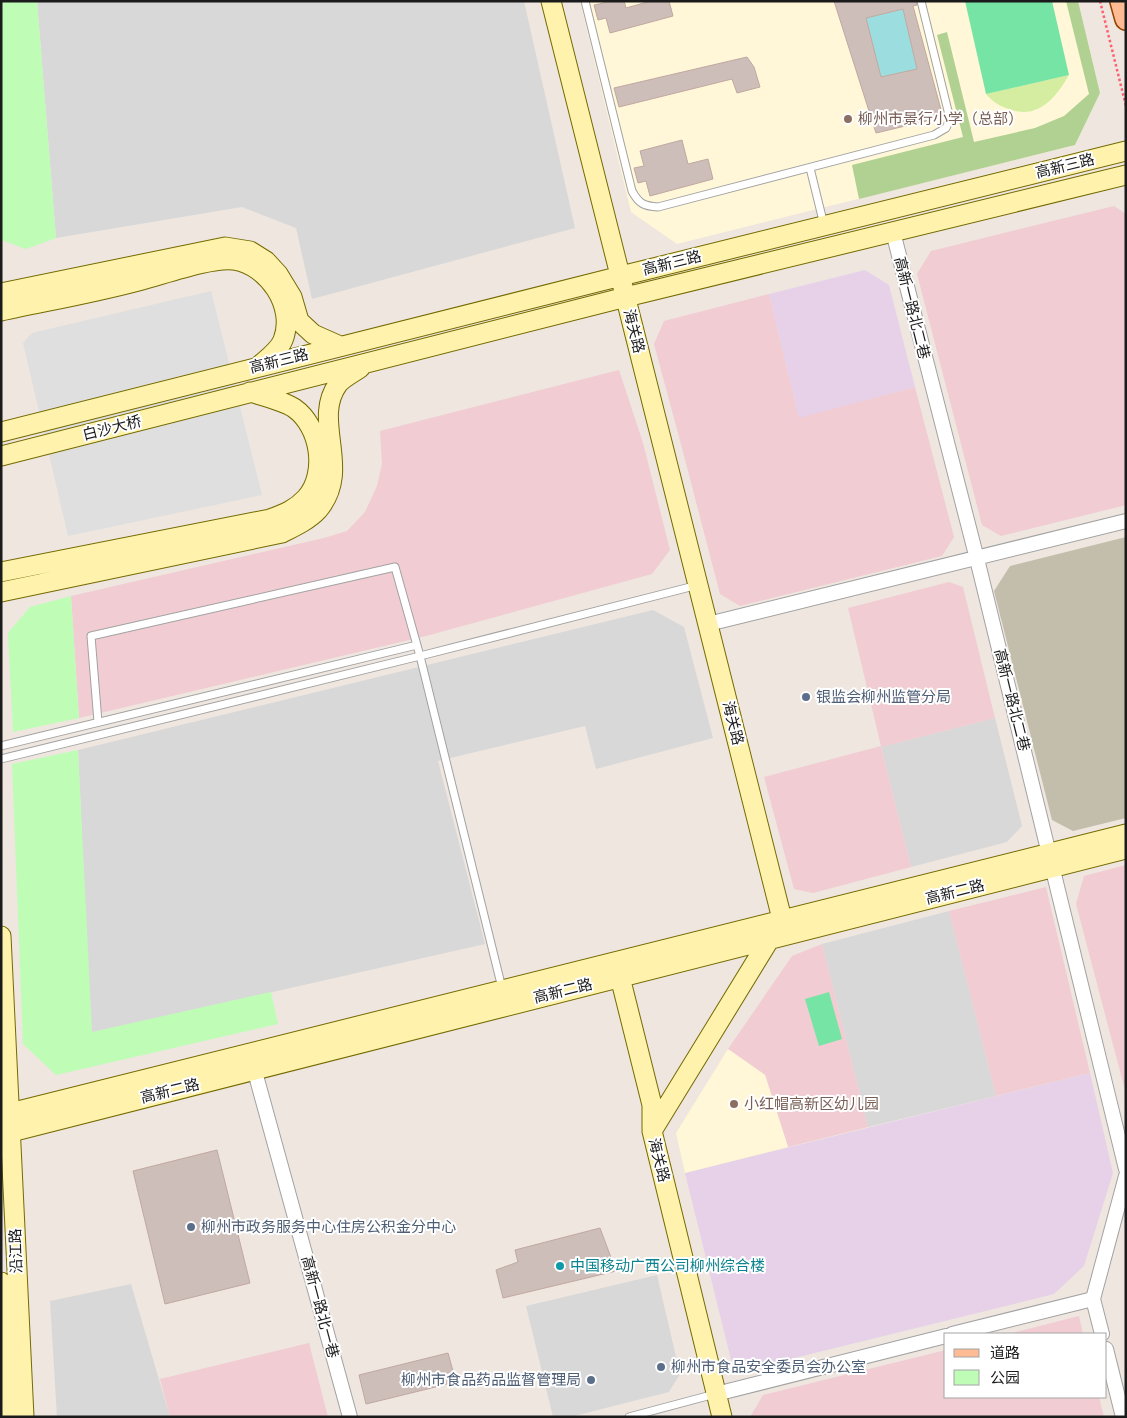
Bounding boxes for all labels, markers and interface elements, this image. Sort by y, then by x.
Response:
place label: 柳州市景行小学（总部） [858,110,1023,128]
marker: 柳州市景行小学（总部） [842,113,854,125]
street label: 高新三路 [1034,150,1096,182]
street label: 高新三路 [641,247,703,279]
street label: 高新一路北二巷 [891,255,933,361]
street label: 海关路 [620,307,648,355]
street label: 高新三路 [248,345,310,377]
street label: 白沙大桥 [81,412,143,444]
street label: 高新一路北二巷 [991,647,1033,753]
place label: 银监会柳州监管分局 [816,688,951,706]
marker: 银监会柳州监管分局 [800,691,812,703]
street label: 海关路 [719,699,747,747]
street label: 高新二路 [924,876,986,908]
street label: 高新二路 [532,975,594,1007]
street label: 高新二路 [139,1075,201,1107]
place label: 小红帽高新区幼儿园 [744,1095,879,1113]
marker: 小红帽高新区幼儿园 [728,1098,740,1110]
street label: 海关路 [645,1136,673,1184]
place label: 柳州市政务服务中心住房公积金分中心 [201,1218,456,1236]
marker: 柳州市政务服务中心住房公积金分中心 [185,1221,197,1233]
street label: 沿江路 [6,1228,26,1274]
street label: 高新一路北一巷 [298,1254,342,1360]
place label: 中国移动广西公司柳州综合楼 [570,1257,765,1275]
marker: 中国移动广西公司柳州综合楼 [554,1260,566,1272]
legend [944,1333,1107,1398]
text: 道路 [990,1344,1020,1362]
place label: 柳州市食品安全委员会办公室 [671,1358,866,1376]
marker: 柳州市食品安全委员会办公室 [655,1361,667,1373]
text: 公园 [990,1369,1020,1387]
place label: 柳州市食品药品监督管理局 [401,1371,581,1389]
marker: 柳州市食品药品监督管理局 [585,1374,597,1386]

